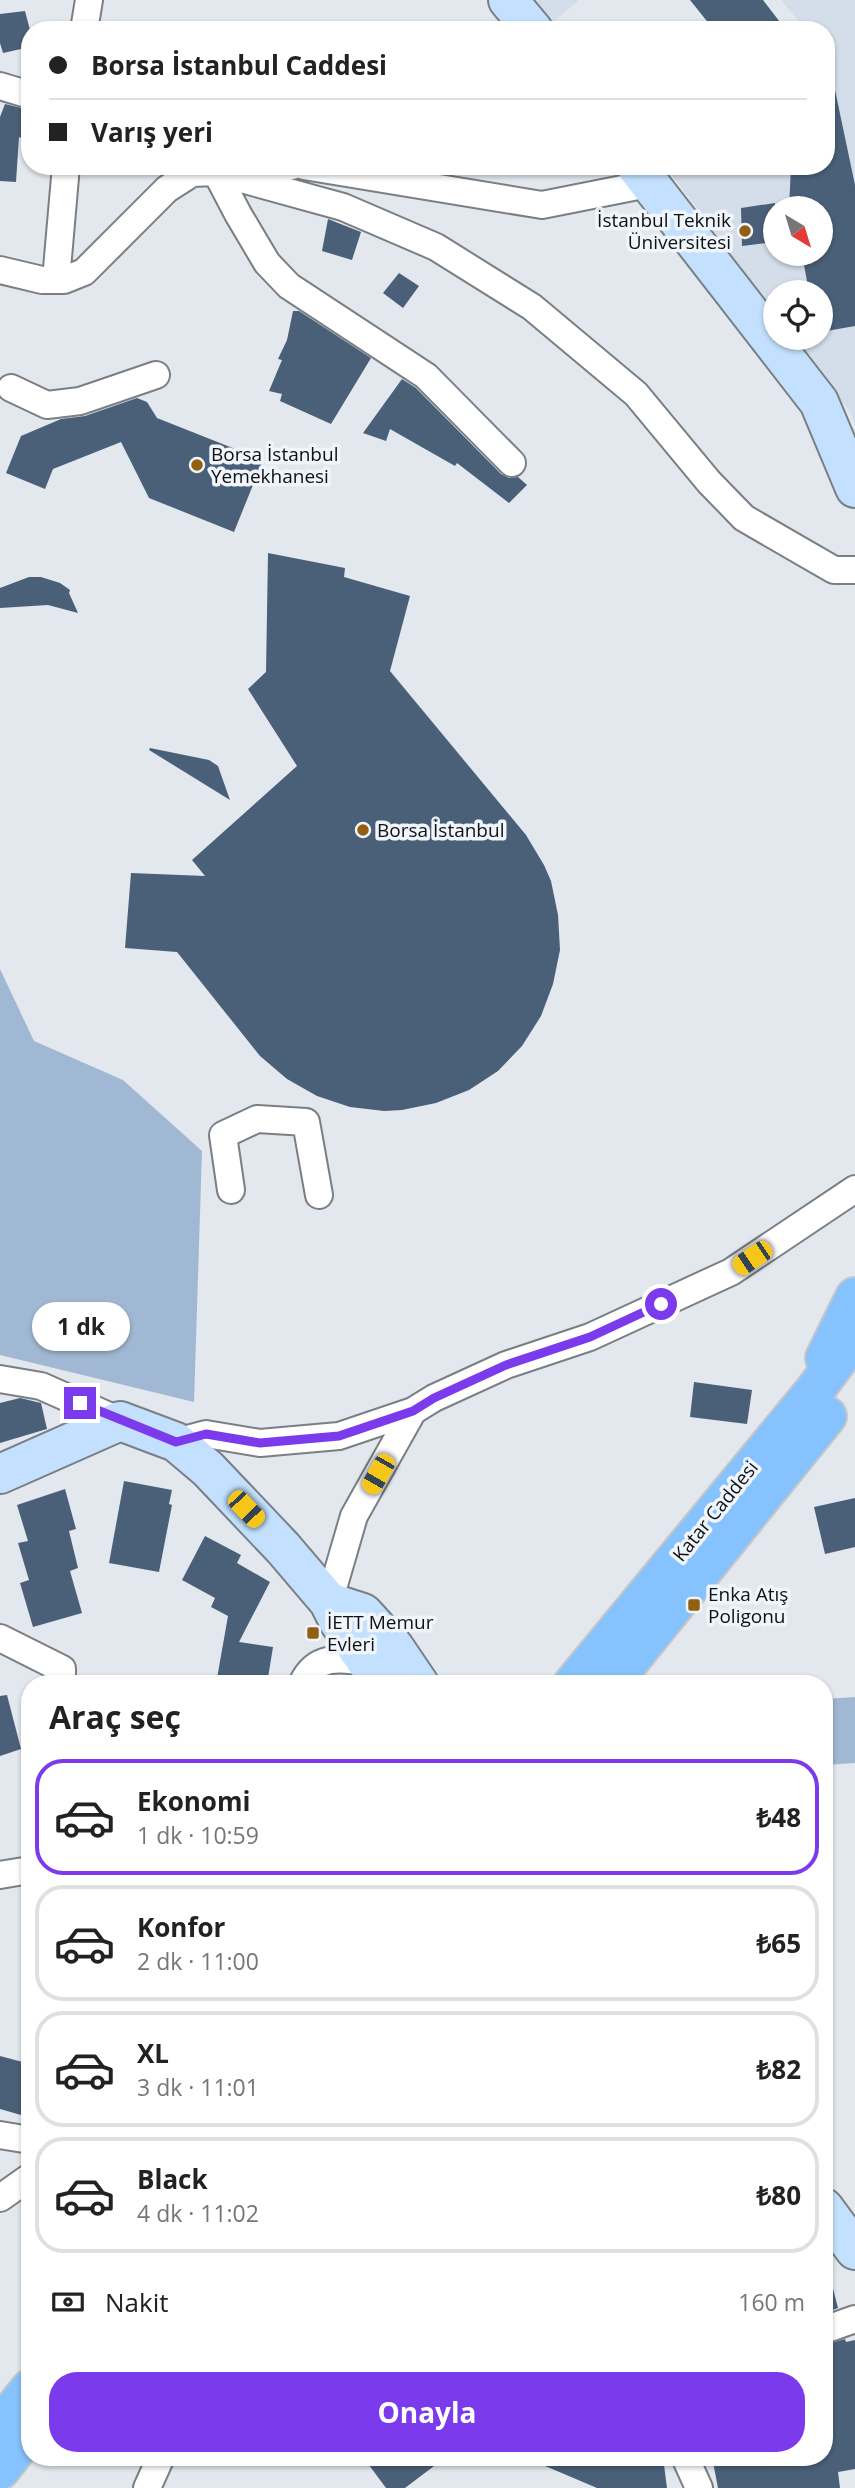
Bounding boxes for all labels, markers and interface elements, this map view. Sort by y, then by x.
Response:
text: Borsa İstanbul Caddesi [91,47,387,83]
text: Varış yeri [91,114,213,150]
north arrow [763,196,833,266]
map controls [763,196,833,350]
place label: İstanbul Teknik Üniversitesi [597,207,731,255]
marker: İstanbul Teknik Üniversitesi [737,223,753,239]
button: locate [763,280,833,350]
place label: Borsa İstanbul Yemekhanesi [211,441,338,489]
marker: Borsa İstanbul Yemekhanesi [189,457,205,473]
place label: Borsa İstanbul [377,817,504,843]
marker: Borsa İstanbul [355,822,371,838]
car [729,1238,776,1278]
route start [645,1288,677,1320]
callout: 1 dk [31,1302,129,1350]
text: 1 dk [57,1310,105,1342]
route end [64,1387,96,1419]
car [359,1451,398,1497]
street label: Katar Caddesi [666,1455,764,1567]
car [224,1487,269,1531]
place label: Enka Atış Poligonu [708,1581,788,1629]
marker: Enka Atış Poligonu [686,1597,702,1613]
place label: İETT Memur Evleri [327,1609,434,1657]
marker: İETT Memur Evleri [305,1625,321,1641]
text: Araç seç [49,1695,181,1738]
text: Ekonomi [137,1783,250,1819]
icon: car [53,1786,116,1849]
text: ₺48 [756,1799,801,1835]
text: 1 dk · 10:59 [137,1819,259,1851]
text: Konfor [137,1909,225,1945]
icon: car [53,1912,116,1975]
text: ₺65 [756,1925,801,1961]
text: 2 dk · 11:00 [137,1945,259,1977]
text: XL [137,2035,169,2071]
icon: car [53,2038,116,2101]
text: ₺82 [756,2051,801,2087]
text: 3 dk · 11:01 [137,2071,259,2103]
text: Black [137,2161,208,2197]
icon: car [53,2164,116,2227]
text: ₺80 [756,2177,801,2213]
text: 4 dk · 11:02 [137,2197,259,2229]
icon: cash [49,2283,87,2321]
text: Nakit [105,2284,169,2320]
text: 160 m [738,2286,805,2318]
button: Onayla [49,2372,805,2452]

